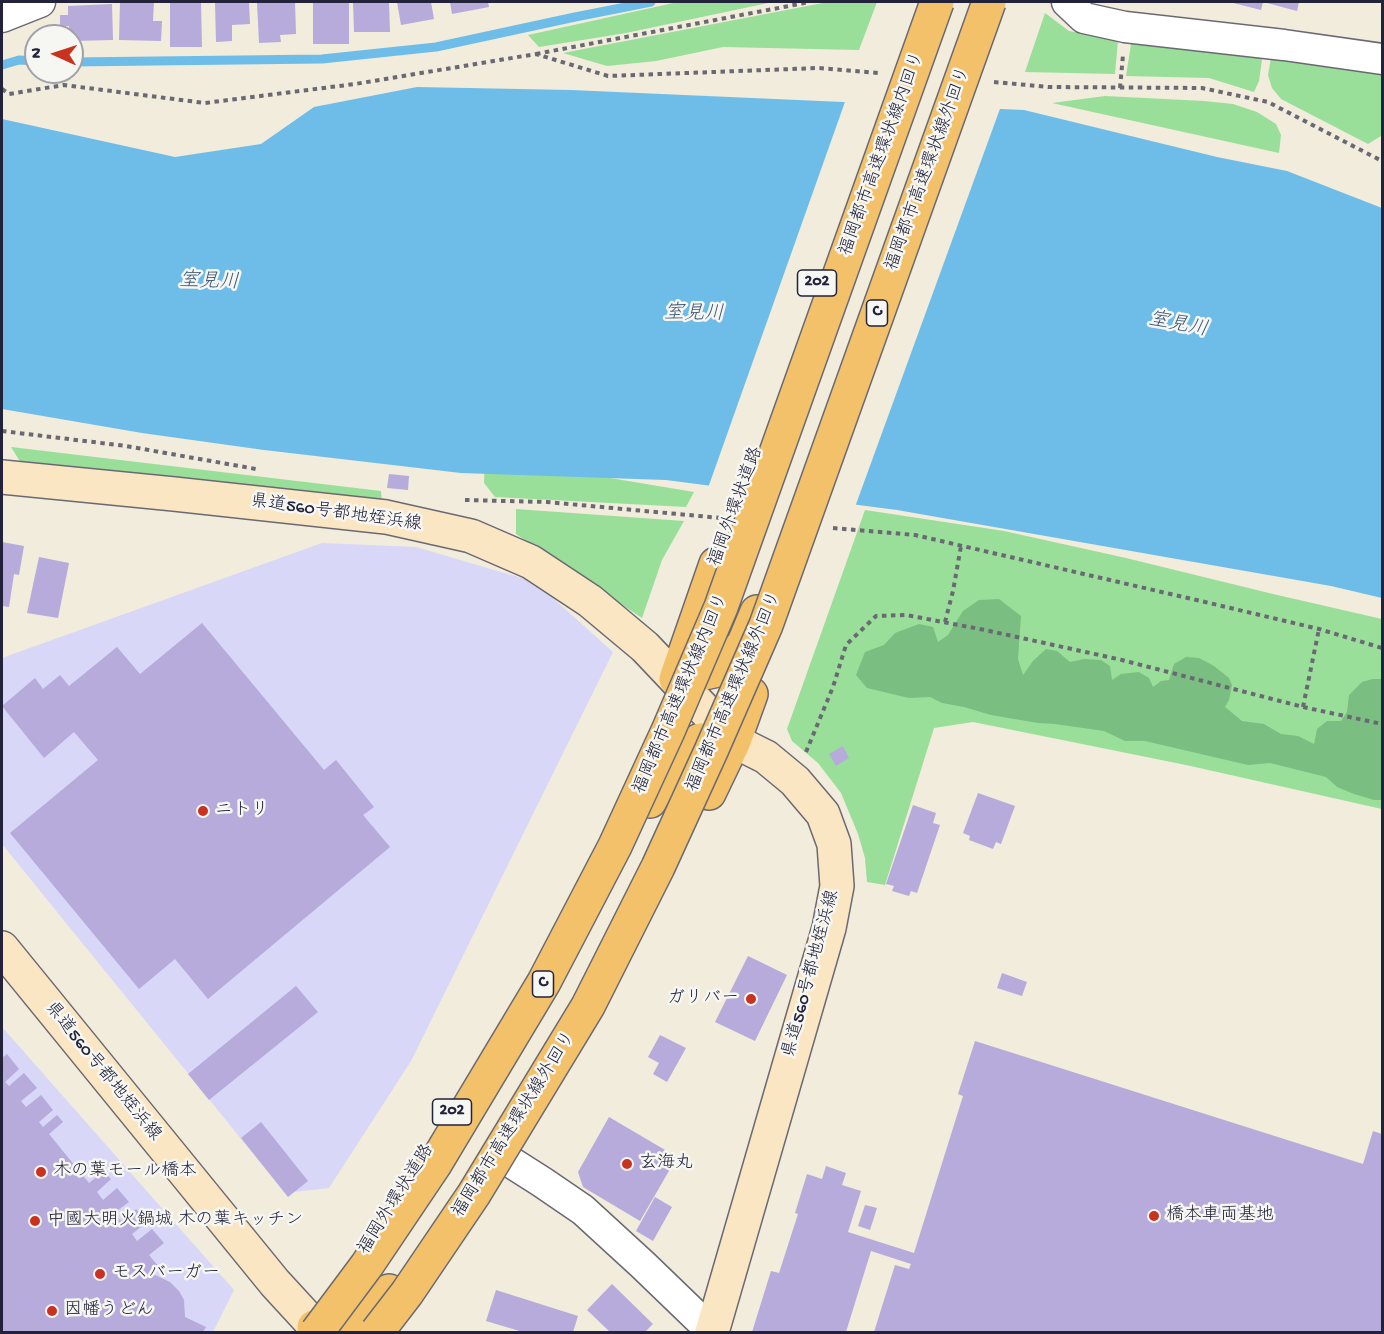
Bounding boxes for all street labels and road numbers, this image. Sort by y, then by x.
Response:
street label: 福岡都市高速環状線内回り [836,49,930,259]
street label: 福岡都市高速環状線外回り [882,64,976,274]
road number: 202 [798,270,836,296]
road number: C [866,300,888,326]
street label: 福岡外環状道路 [705,444,769,570]
street label: 県道560号都地姪浜線 [249,491,423,537]
street label: 福岡都市高速環状線外回り [683,588,787,796]
street label: 福岡都市高速環状線内回り [630,590,734,798]
street label: 県道560号都地姪浜線 [779,888,845,1060]
road number: C [532,971,554,997]
street label: 県道560号都地姪浜線 [39,998,165,1146]
street label: 福岡都市高速環状線外回り [449,1028,581,1222]
road number: 202 [432,1099,472,1125]
street label: 福岡外環状道路 [354,1141,440,1259]

